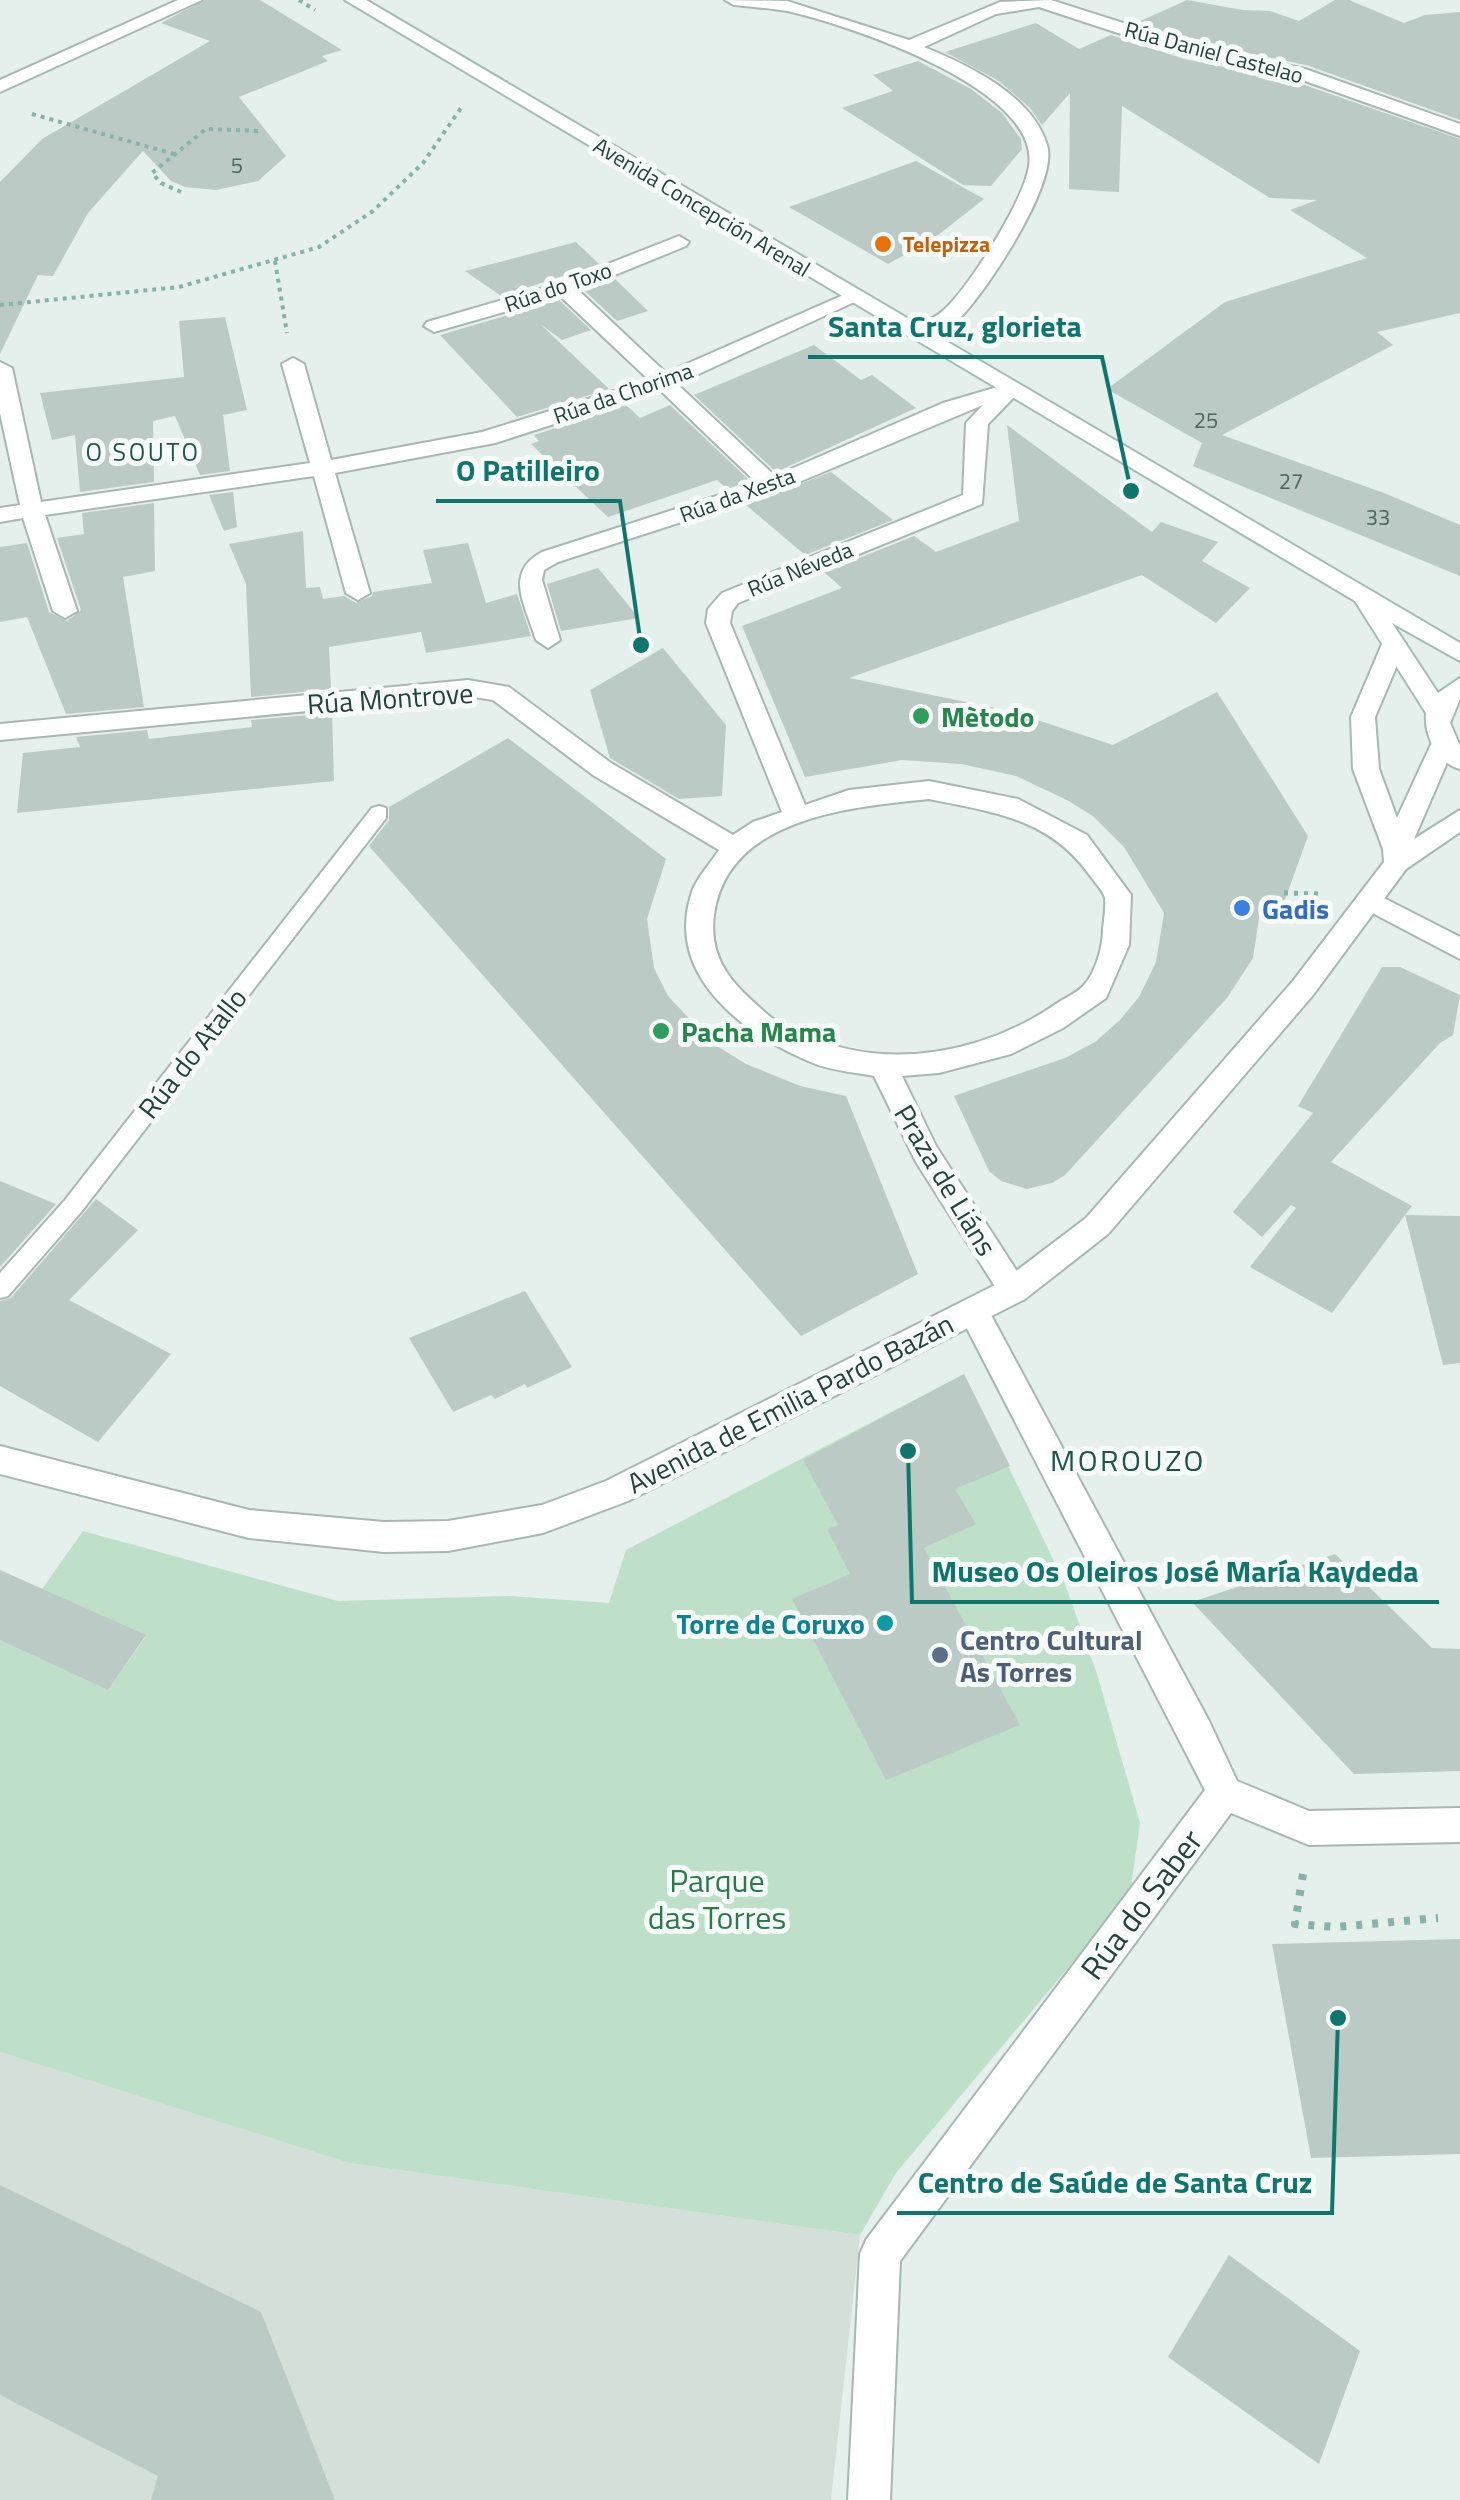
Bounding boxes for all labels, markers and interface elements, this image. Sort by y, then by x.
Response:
street label: Rúa Daniel Castelao [1121,12,1307,92]
street label: Avenida Concepción Arenal [587,129,817,285]
house number: 5 [231,148,243,182]
place label: Telepizza [903,227,990,261]
marker: Telepizza [872,233,894,255]
street label: Rúa do Toxo [500,253,616,321]
callout: Santa Cruz, glorieta [808,297,1102,357]
text: Santa Cruz, glorieta [828,303,1082,349]
street label: Rúa da Chorima [549,353,697,433]
house number: 25 [1194,403,1218,437]
district label: O SOUTO [86,433,200,471]
callout: O Patilleiro [436,441,620,501]
text: O Patilleiro [456,447,600,493]
street label: Rúa da Xesta [675,458,799,532]
house number: 27 [1279,464,1303,498]
house number: 33 [1366,500,1390,534]
street label: Rúa Néveda [742,532,858,606]
street label: Rúa Montrove [305,671,475,725]
place label: Mètodo [941,695,1035,738]
marker: Mètodo [910,705,932,727]
place label: Gadis [1262,887,1329,930]
marker: Gadis [1231,897,1253,919]
street label: Rúa do Atallo [127,978,257,1128]
place label: Pacha Mama [681,1010,836,1053]
marker: Pacha Mama [650,1020,672,1042]
street label: Praza de Liáns [884,1096,1008,1264]
street label: Avenida de Emilia Pardo Bazán [619,1302,961,1504]
district label: MOROUZO [1050,1437,1206,1483]
callout: Museo Os Oleiros José María Kaydeda [912,1542,1439,1602]
text: Museo Os Oleiros José María Kaydeda [931,1548,1419,1594]
place label: Torre de Coruxo [677,1602,865,1645]
marker: Torre de Coruxo [874,1612,896,1634]
place label: Centro Cultural As Torres [960,1618,1142,1693]
marker: Centro Cultural As Torres [929,1644,951,1666]
street label: Rúa do Saber [1068,1818,1214,1990]
park label: Parque das Torres [648,1856,786,1941]
callout: Centro de Saúde de Santa Cruz [897,2153,1332,2213]
text: Centro de Saúde de Santa Cruz [918,2159,1312,2205]

